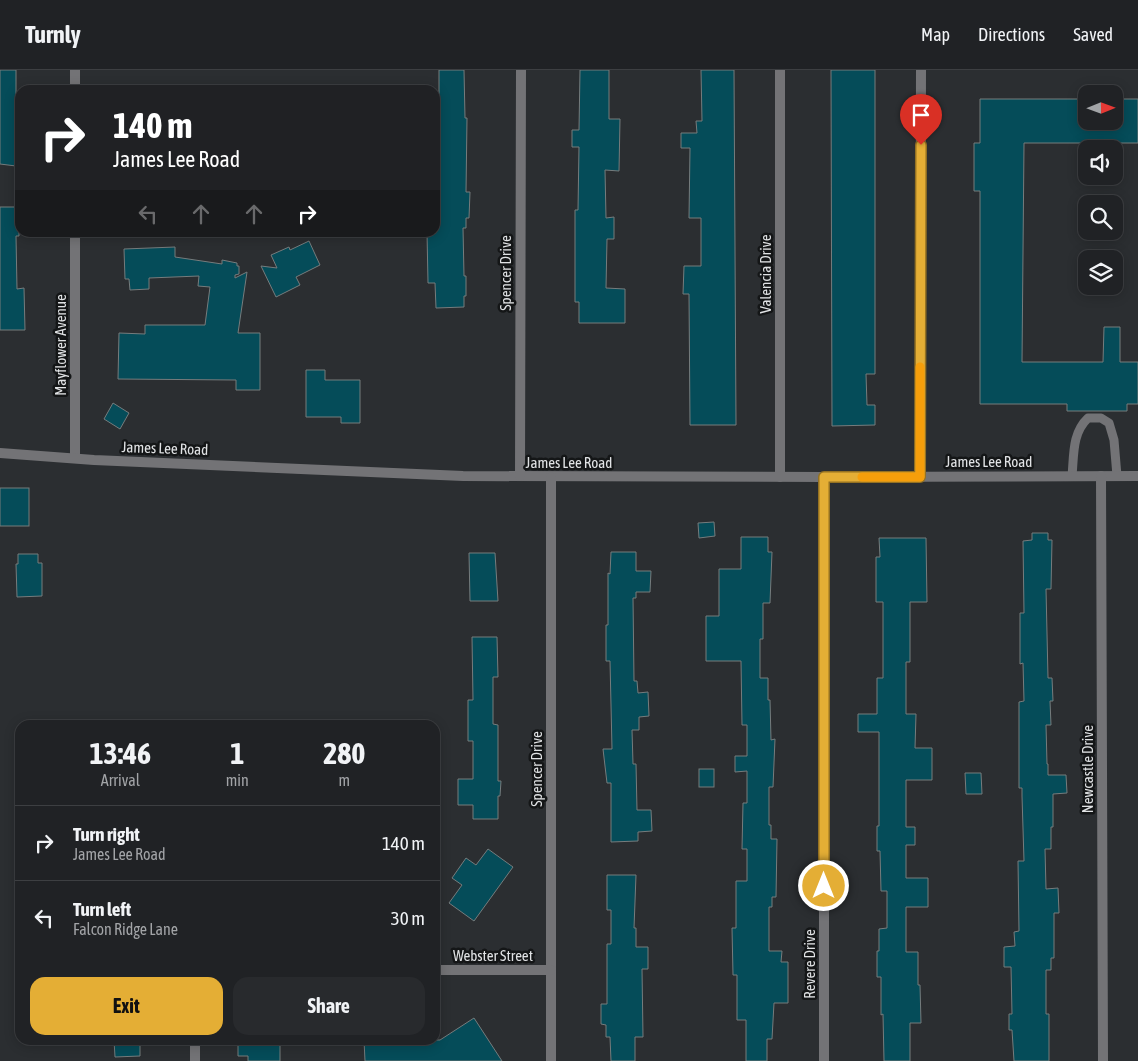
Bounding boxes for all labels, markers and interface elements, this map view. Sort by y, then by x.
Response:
text: Turnly [25,21,81,48]
text: Map [921,24,950,45]
text: Directions [978,24,1045,45]
text: Saved [1073,24,1113,45]
north arrow [1078,85,1122,130]
map controls [1078,85,1123,295]
pin [900,94,942,145]
icon: arrive [907,101,935,129]
icon: right [30,105,95,170]
text: 140 m [113,105,192,145]
button: sound [1078,140,1123,185]
text: James Lee Road [113,146,240,172]
button: search [1078,195,1123,240]
icon: left [134,200,162,228]
icon: ahead [187,200,215,228]
icon: ahead [240,200,268,228]
icon: right [293,200,321,228]
street label: Valencia Drive [757,234,774,313]
street label: Spencer Drive [497,235,514,311]
button: layers [1078,250,1123,295]
street label: Mayflower Avenue [52,294,69,396]
street label: James Lee Road [121,438,209,458]
street label: James Lee Road [946,453,1032,470]
street label: James Lee Road [526,454,612,471]
street label: Newcastle Drive [1079,725,1096,813]
street label: Spencer Drive [528,731,545,807]
text: 13:46 [89,736,151,770]
text: 1 [230,736,244,770]
text: 280 [323,736,365,770]
text: Arrival [101,771,140,789]
text: min [226,771,249,789]
text: m [339,771,350,789]
text: Turn right [73,823,140,845]
icon: right [30,829,58,857]
text: 140 m [382,832,425,854]
text: James Lee Road [73,845,166,863]
position arrow [797,859,849,911]
text: Turn left [73,898,131,920]
icon: left [30,904,58,932]
text: 30 m [391,907,425,929]
text: Falcon Ridge Lane [73,920,178,938]
street label: Revere Drive [801,929,818,999]
street label: Webster Street [453,947,533,964]
button: Exit [30,977,223,1035]
button: Share [233,977,425,1035]

